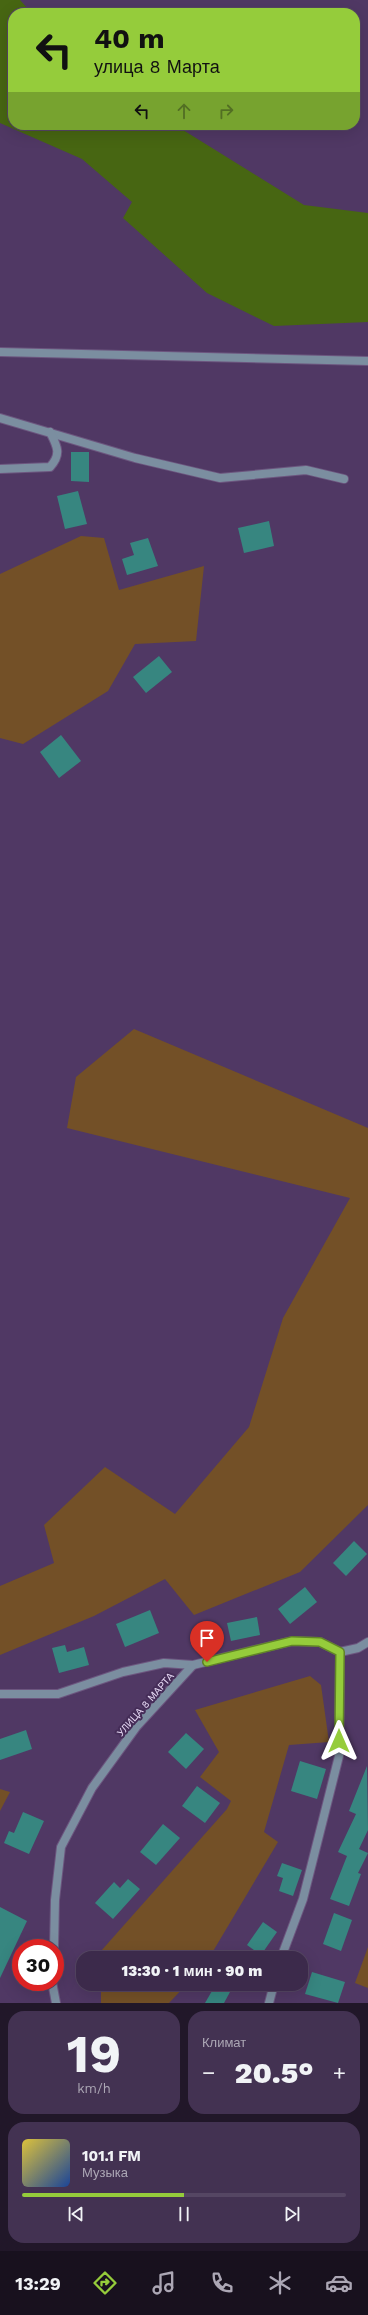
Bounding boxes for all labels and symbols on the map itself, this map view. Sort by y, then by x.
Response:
pin [190,1621,224,1662]
street label: УЛИЦА 8 МАРТА [115,1670,176,1738]
position arrow [318,1720,360,1762]
speed limit sign: 30 [12,1939,64,1991]

